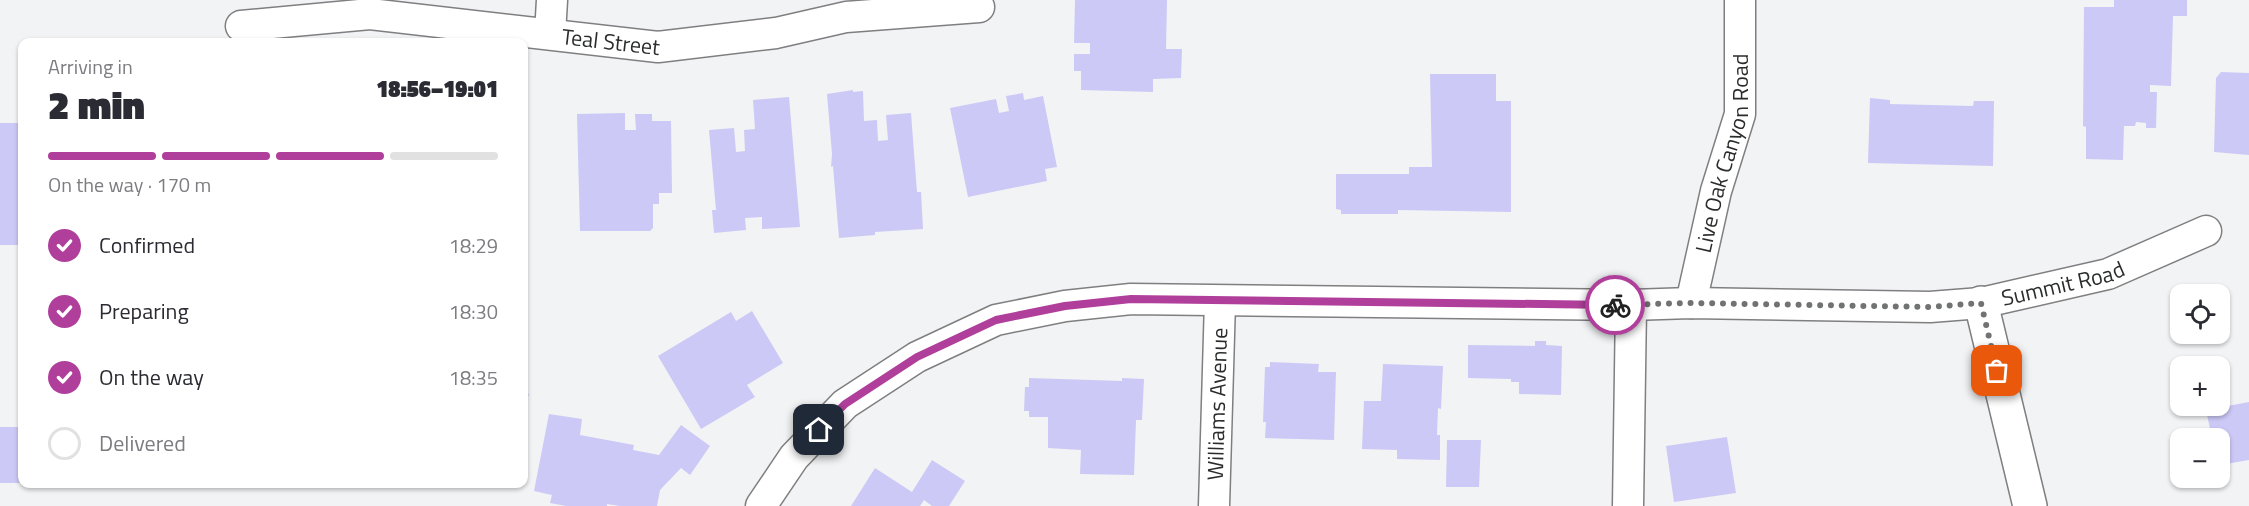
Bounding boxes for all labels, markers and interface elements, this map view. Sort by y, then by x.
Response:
street label: Teal Street [560,19,662,64]
text: Arriving in [48,51,133,82]
street label: Live Oak Canyon Road [1686,54,1757,256]
text: 18:56–19:01 [376,72,498,106]
text: 2 min [48,75,145,134]
text: On the way · 170 m [48,169,211,200]
text: Confirmed [99,228,195,262]
icon: check [48,229,81,262]
text: 18:29 [449,230,498,261]
street label: Summit Road [1998,252,2130,315]
courier [1585,275,1645,335]
map controls [2170,284,2230,488]
button: locate [2170,284,2230,344]
icon: bike [1599,289,1632,322]
text: Preparing [99,294,189,328]
icon: check [48,295,81,328]
text: 18:30 [449,296,498,327]
street label: Williams Avenue [1198,327,1236,481]
pin [1971,345,2022,396]
icon: bag [1980,354,2013,387]
button: + [2170,356,2230,416]
text: On the way [99,360,204,394]
icon: check [48,361,81,394]
text: 18:35 [449,362,498,393]
pin [793,404,844,455]
icon: home [802,413,835,446]
text: Delivered [99,426,186,460]
button: − [2170,428,2230,488]

